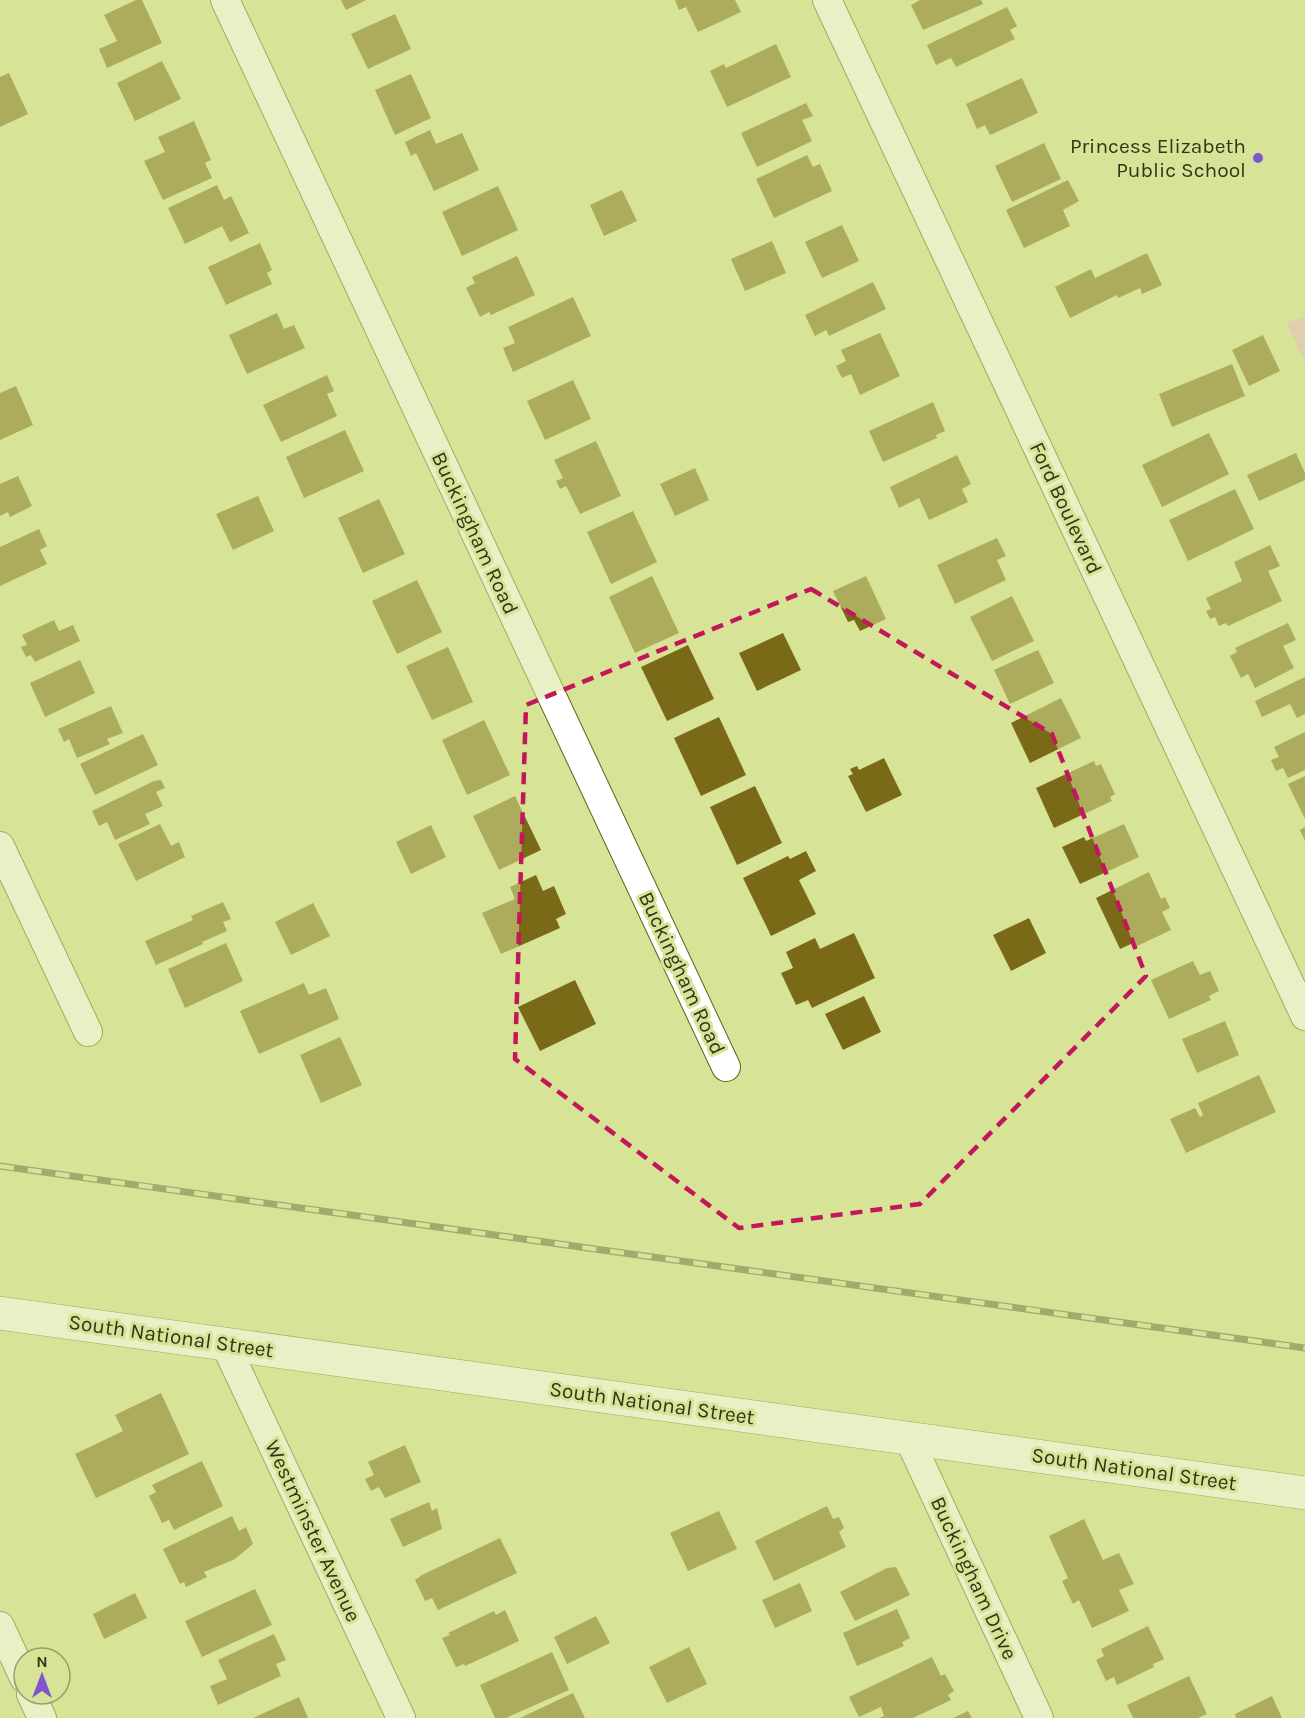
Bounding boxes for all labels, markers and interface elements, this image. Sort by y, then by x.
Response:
place label: Princess Elizabeth Public School [1070,134,1246,182]
marker: Princess Elizabeth Public School [1251,151,1265,165]
street label: Ford Boulevard [1025,438,1107,578]
street label: Buckingham Road [427,448,523,618]
street label: Buckingham Road [634,888,730,1058]
street label: South National Street [67,1310,275,1362]
street label: South National Street [548,1377,756,1429]
street label: Westminster Avenue [260,1436,366,1626]
street label: South National Street [1030,1443,1238,1495]
street label: Buckingham Drive [926,1493,1022,1663]
north arrow [12,1646,72,1706]
text: N [36,1652,48,1671]

